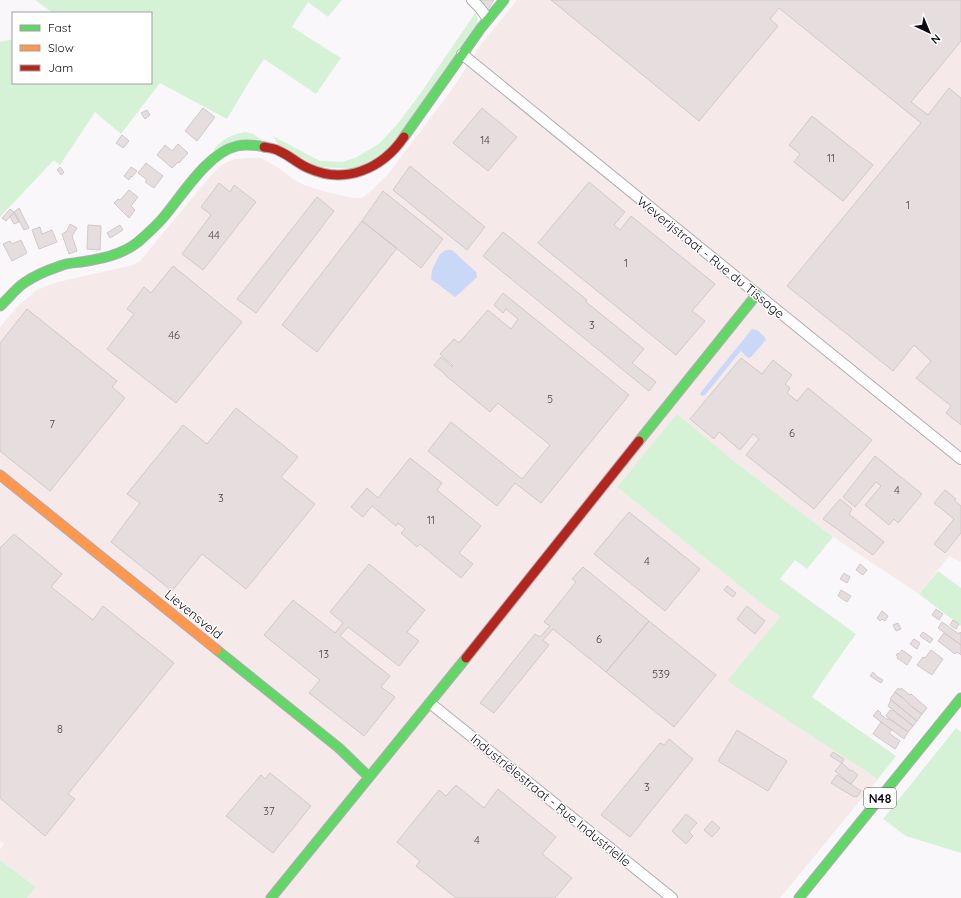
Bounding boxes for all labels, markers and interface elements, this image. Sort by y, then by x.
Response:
legend [12,12,152,84]
north arrow [909,12,949,52]
text: Fast [48,20,72,35]
text: N [928,31,944,47]
text: Slow [48,40,74,55]
text: Jam [48,60,73,75]
house number: 14 [480,133,490,147]
house number: 11 [827,151,835,165]
street label: Weverijstraat - Rue du Tissage [634,193,788,321]
house number: 1 [906,198,910,212]
house number: 44 [208,228,220,242]
house number: 1 [624,256,628,270]
house number: 3 [589,318,595,332]
house number: 46 [168,328,180,342]
house number: 5 [547,392,553,406]
house number: 7 [49,417,55,431]
house number: 6 [789,426,795,440]
house number: 4 [894,483,900,497]
house number: 3 [218,491,224,505]
house number: 11 [427,513,435,527]
house number: 4 [644,554,650,568]
street label: Lievensveld [162,586,226,642]
house number: 6 [596,632,602,646]
house number: 13 [319,647,329,661]
house number: 539 [652,667,670,681]
house number: 8 [57,722,63,736]
street label: Industriëlestraat - Rue Industrielle [468,730,634,870]
house number: 3 [644,780,650,794]
road number: N48 [864,788,896,808]
house number: 37 [263,804,275,818]
house number: 4 [474,833,480,847]

